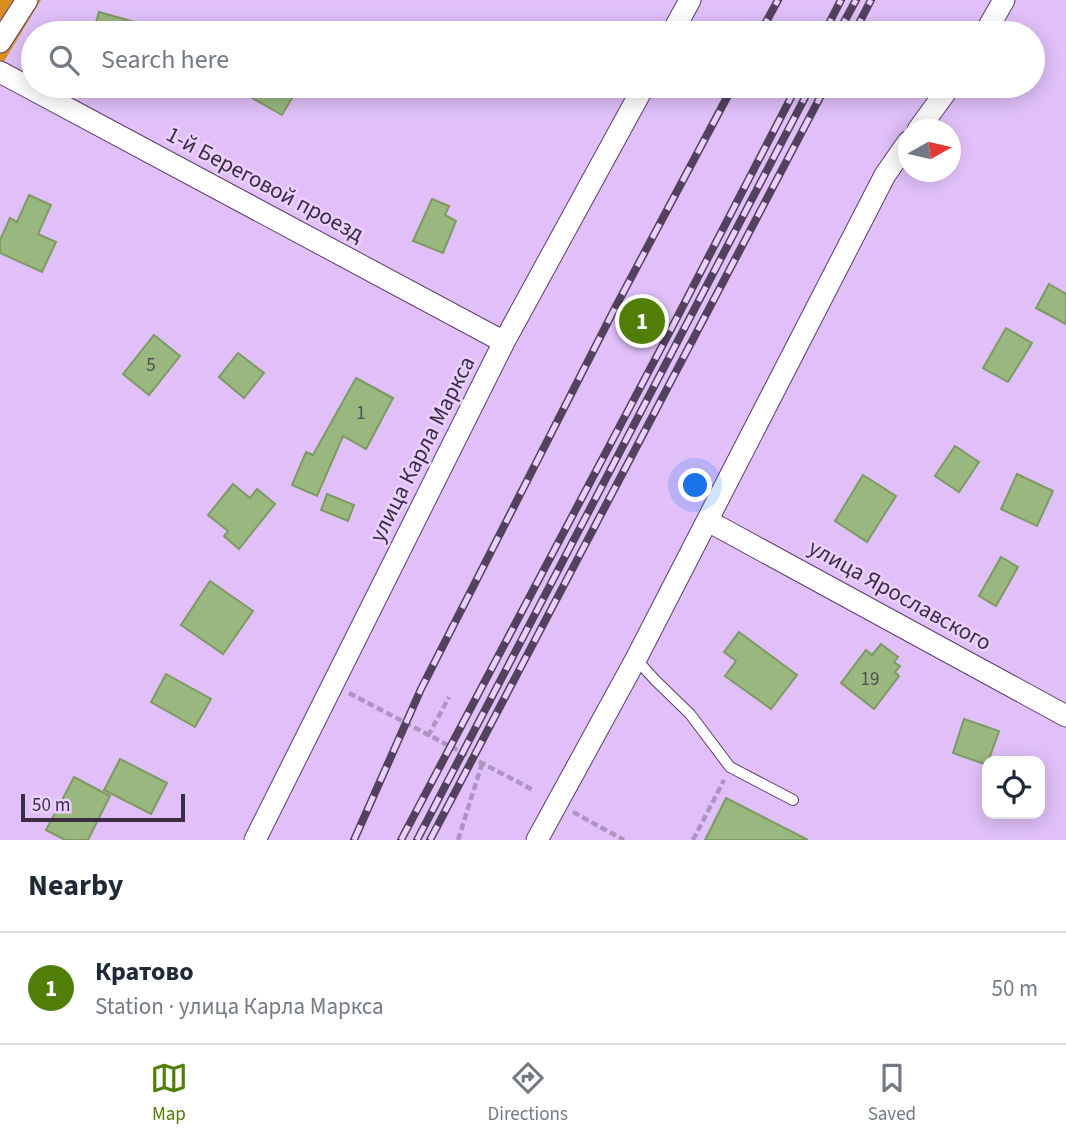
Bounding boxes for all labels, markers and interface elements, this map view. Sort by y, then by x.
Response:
search box [21,21,1045,98]
icon: search [45,41,83,79]
text: Search here [101,41,229,78]
street label: 1-й Береговой проезд [160,118,370,250]
north arrow [898,119,961,182]
pin: 1 [619,295,665,347]
street label: улица Карла Маркса [361,350,483,548]
house number: 5 [146,352,156,379]
house number: 1 [356,400,366,427]
your location [678,468,712,502]
street label: улица Ярославского [803,531,997,659]
house number: 19 [861,666,879,693]
map controls [982,756,1045,819]
button: locate [982,756,1045,819]
scale bar [21,791,186,823]
text: 50 m [32,792,70,819]
text: Nearby [28,864,123,907]
text: Кратово [95,953,194,990]
text: 1 [45,972,57,1005]
text: 50 m [991,972,1038,1005]
text: Station · улица Карла Маркса [95,990,384,1023]
tab: Map [150,1059,188,1128]
tab: Directions [488,1059,568,1128]
tab: Saved [868,1059,916,1128]

